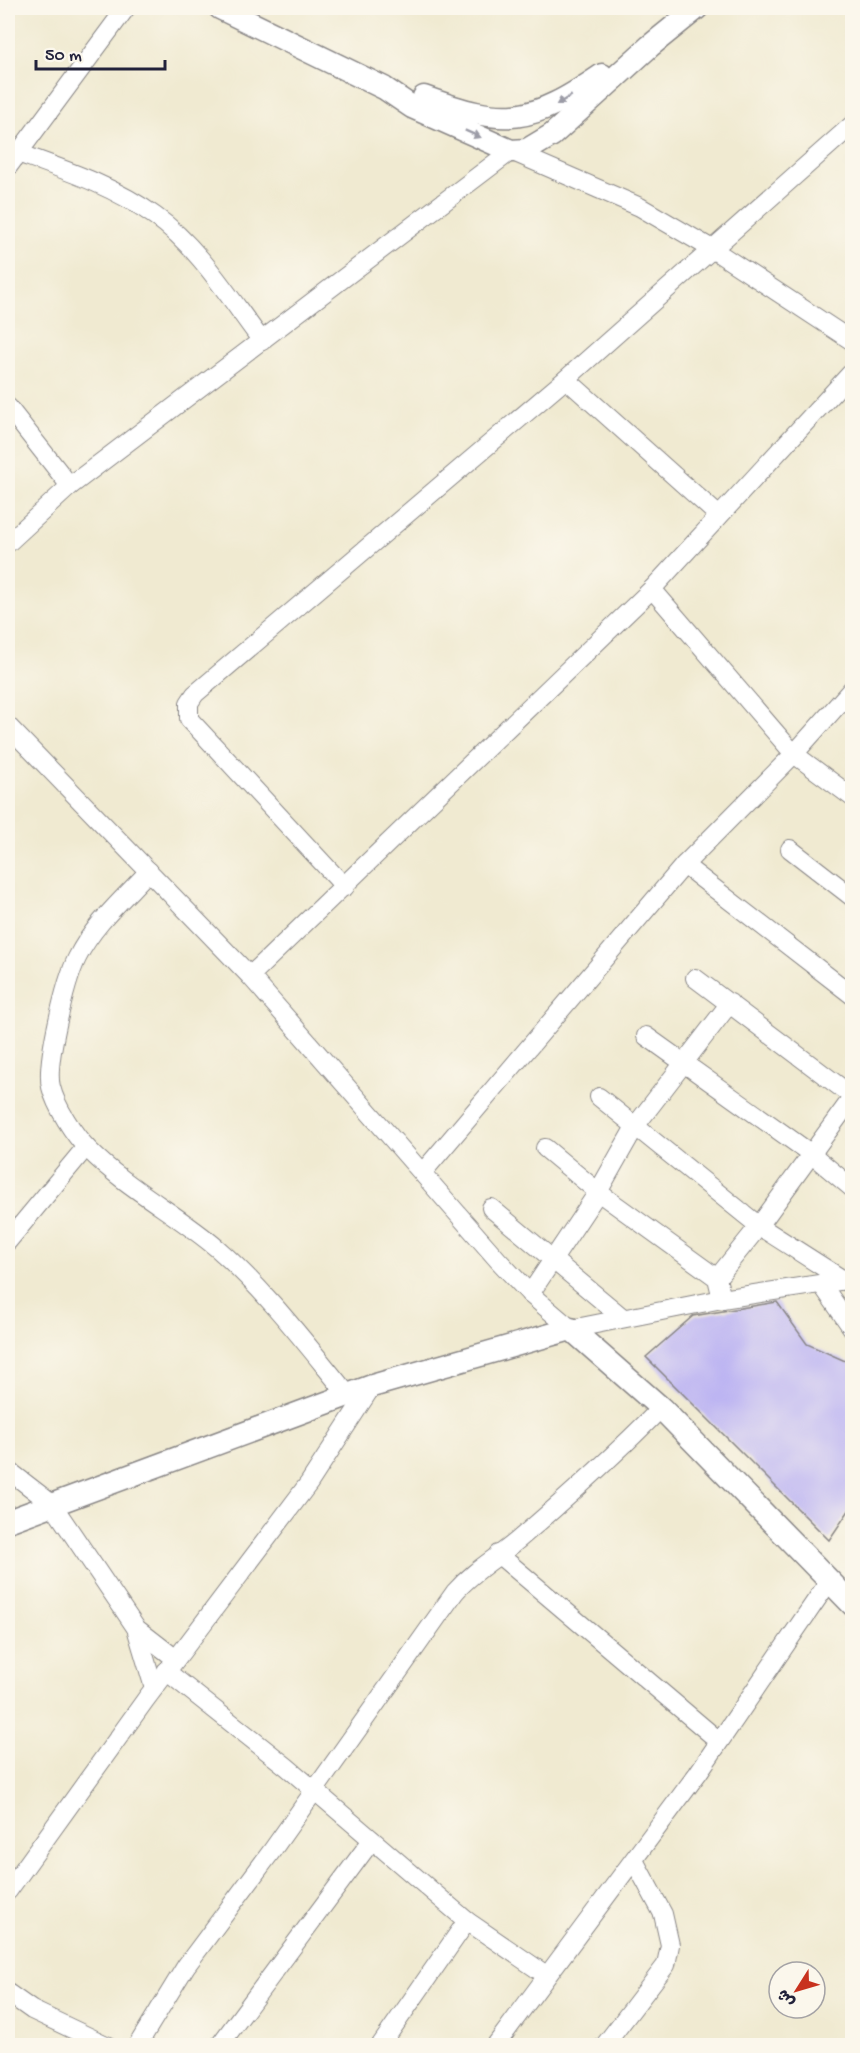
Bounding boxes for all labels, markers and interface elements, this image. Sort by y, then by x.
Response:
scale bar [36,33,165,71]
text: 50 m [45,46,82,67]
one-way arrow [556,94,572,105]
one-way arrow [464,129,482,139]
north arrow [767,1960,827,2020]
text: ش [775,1984,801,2010]

